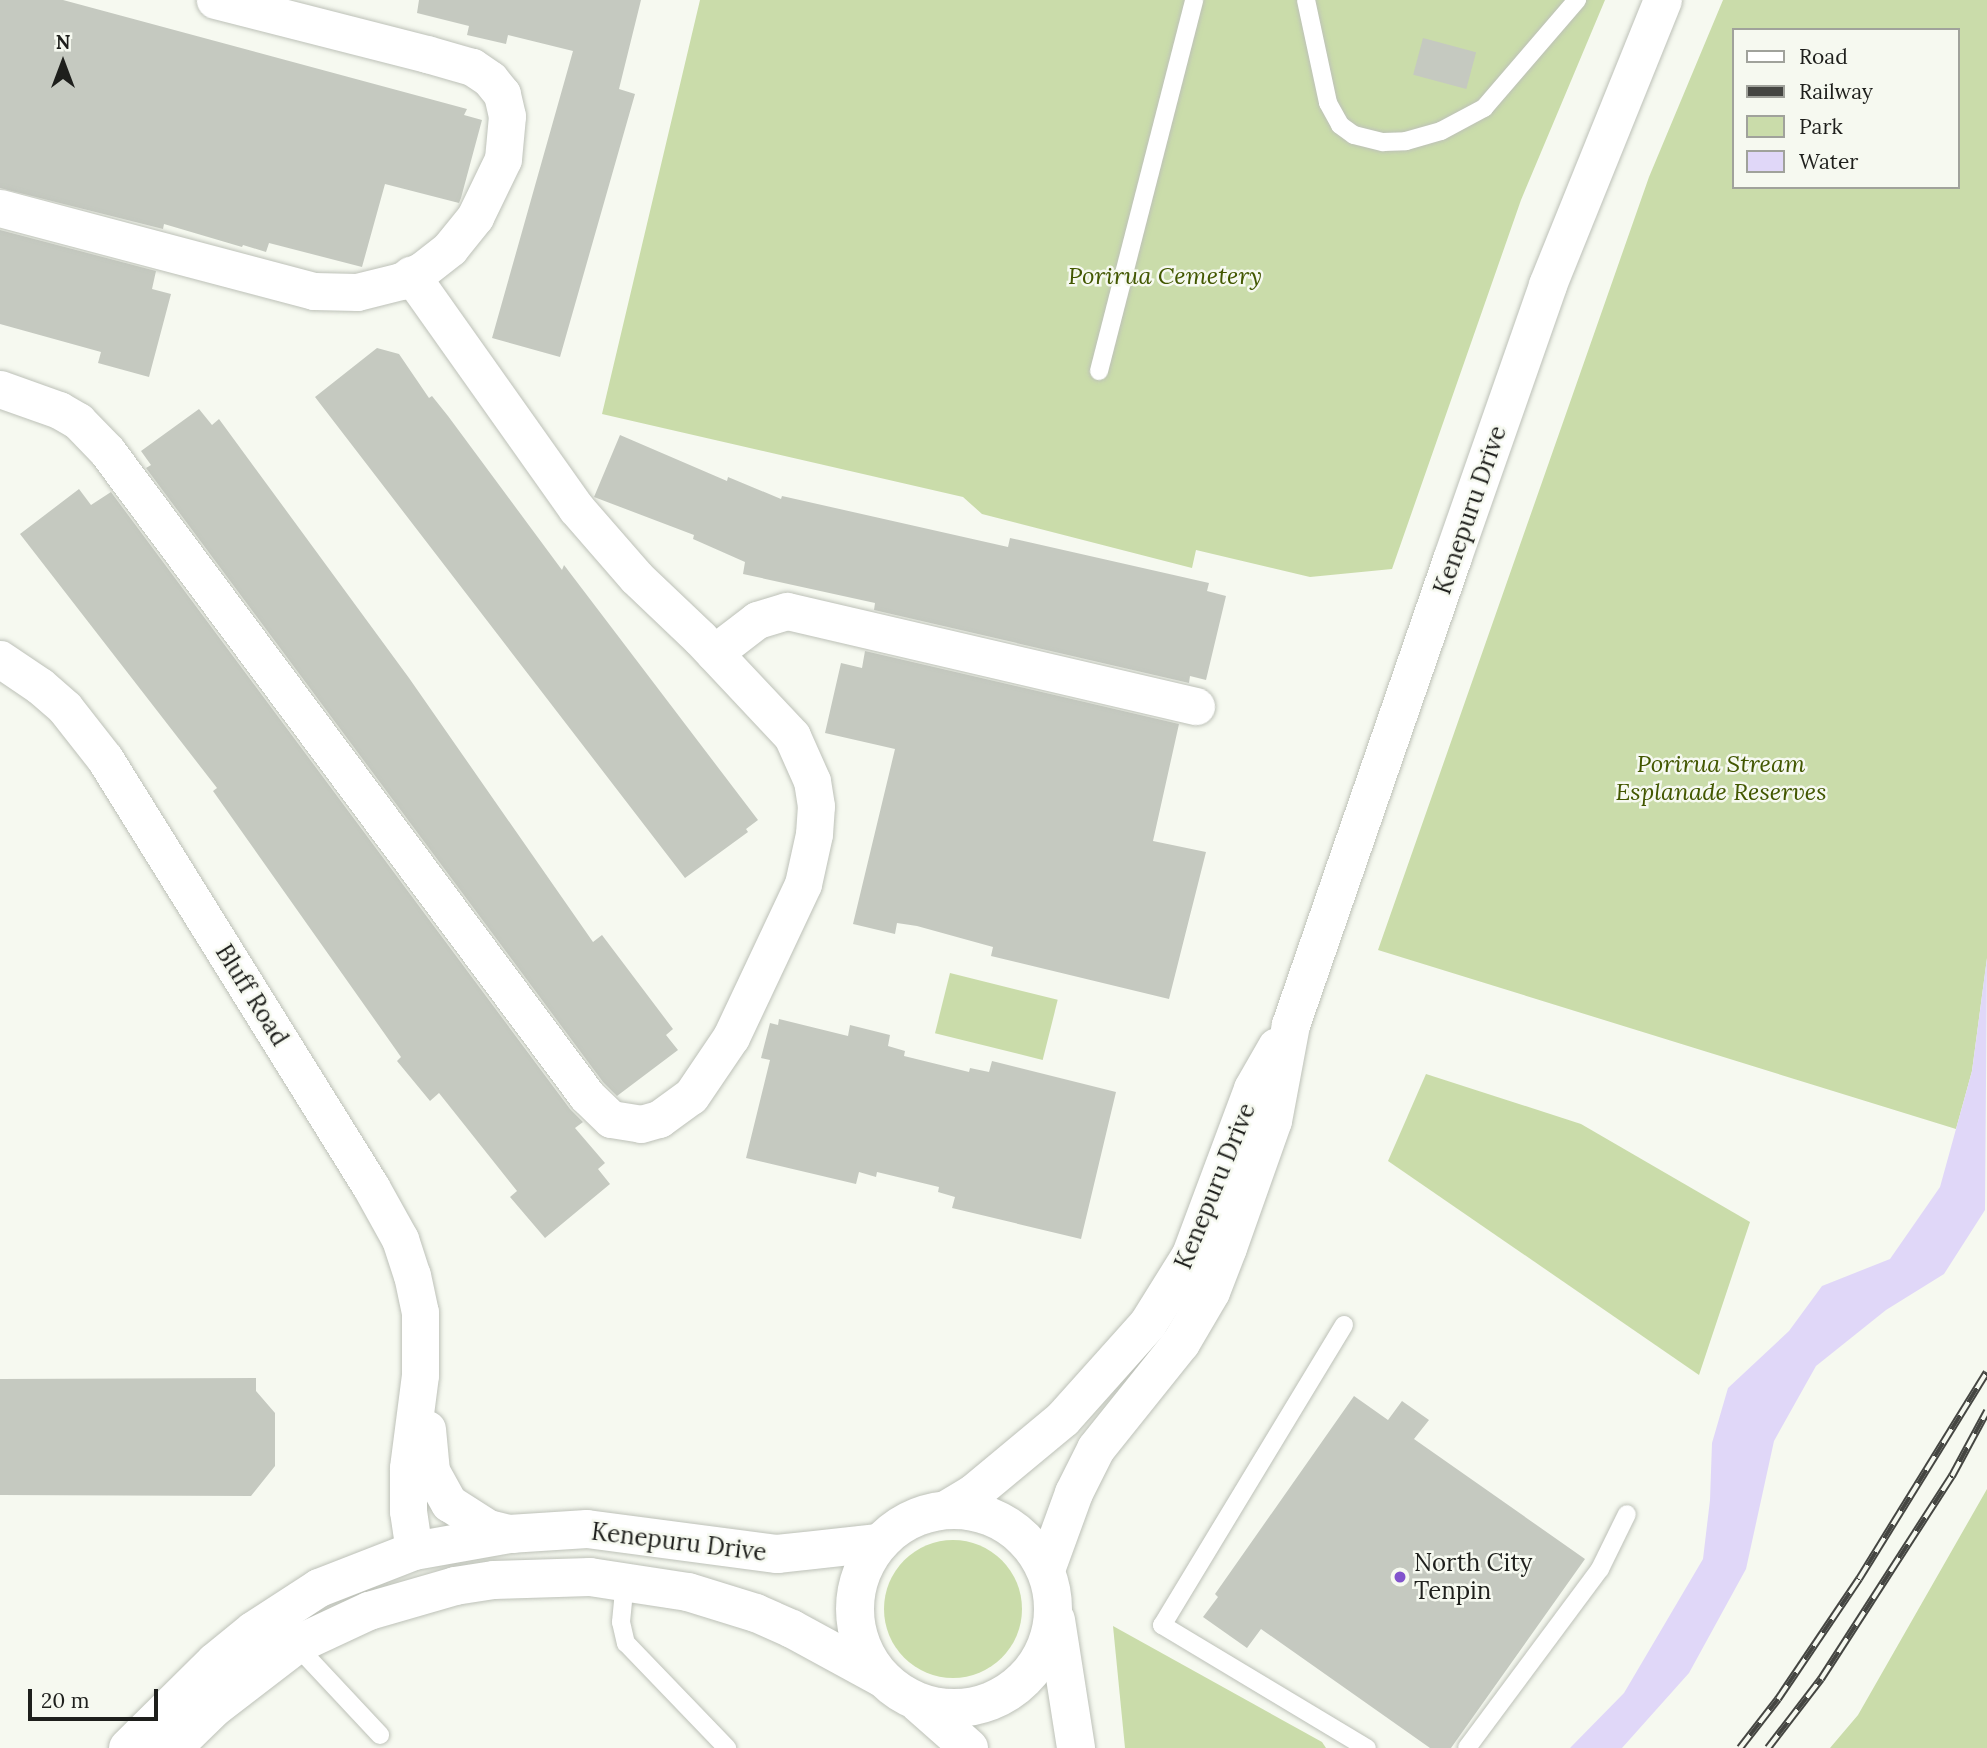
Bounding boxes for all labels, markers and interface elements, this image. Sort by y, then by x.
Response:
north arrow [28,28,98,98]
legend [1731,28,1959,189]
text: N [56,30,70,54]
text: Road [1799,43,1848,70]
text: Railway [1799,78,1873,105]
text: Park [1799,113,1843,140]
text: Water [1799,148,1858,175]
park label: Porirua Cemetery [1068,262,1262,290]
street label: Kenepuru Drive [1428,422,1512,598]
park label: Porirua Stream Esplanade Reserves [1615,750,1827,806]
street label: Bluff Road [210,939,294,1051]
street label: Kenepuru Drive [1169,1099,1261,1273]
street label: Kenepuru Drive [590,1517,768,1567]
place label: North City Tenpin [1414,1549,1533,1605]
marker: North City Tenpin [1392,1569,1408,1585]
scale bar [32,1674,161,1718]
text: 20 m [41,1687,90,1714]

